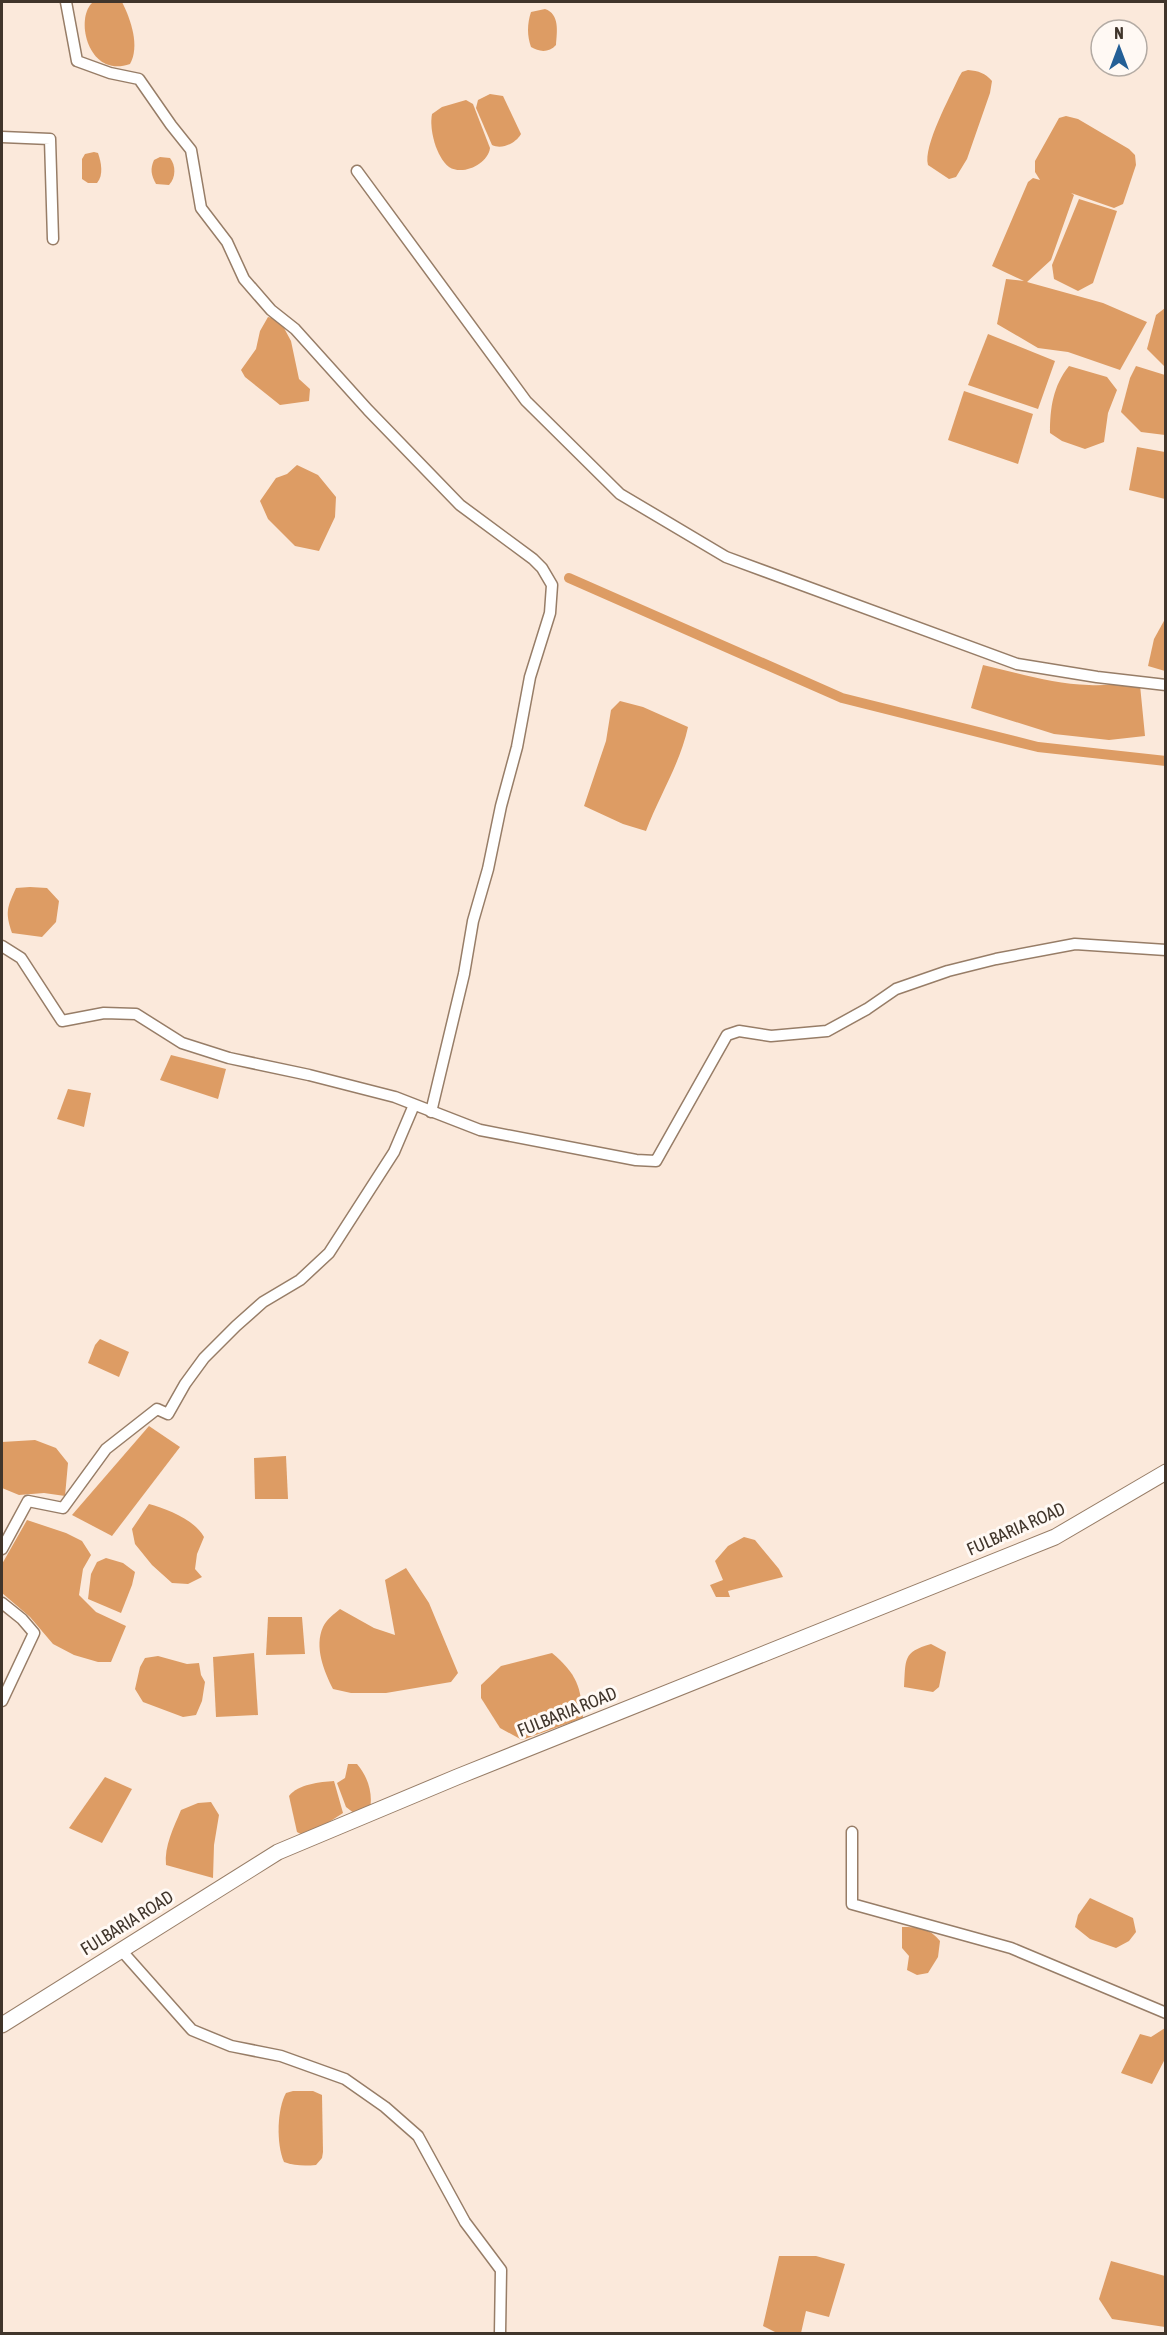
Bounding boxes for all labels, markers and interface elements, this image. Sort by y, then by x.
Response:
north arrow [1089,18,1149,78]
text: N [1114,24,1124,42]
street label: FULBARIA ROAD [963,1498,1068,1560]
street label: FULBARIA ROAD [514,1682,620,1741]
street label: FULBARIA ROAD [77,1886,177,1959]

